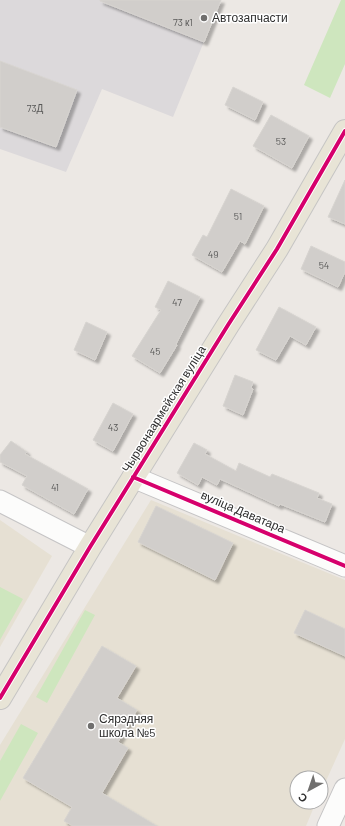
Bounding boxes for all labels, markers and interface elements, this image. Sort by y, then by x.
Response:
place label: Автозапчасти [212,10,288,24]
marker: Автозапчасти [199,13,209,23]
house number: 73 к1 [173,16,193,28]
house number: 73Д [27,102,44,114]
house number: 53 [276,135,286,147]
house number: 51 [234,210,242,222]
house number: 49 [208,248,218,260]
house number: 54 [319,259,329,271]
house number: 47 [172,296,182,308]
street label: Чырвонаармейская вуліца [118,342,209,475]
house number: 45 [150,345,160,357]
house number: 43 [108,421,118,433]
house number: 41 [51,481,59,493]
street label: вуліца Даватара [199,487,288,536]
place label: Сярэдняя школа №5 [99,711,156,739]
marker: Сярэдняя школа №5 [86,721,96,731]
north arrow [289,770,329,810]
text: С [295,790,309,806]

